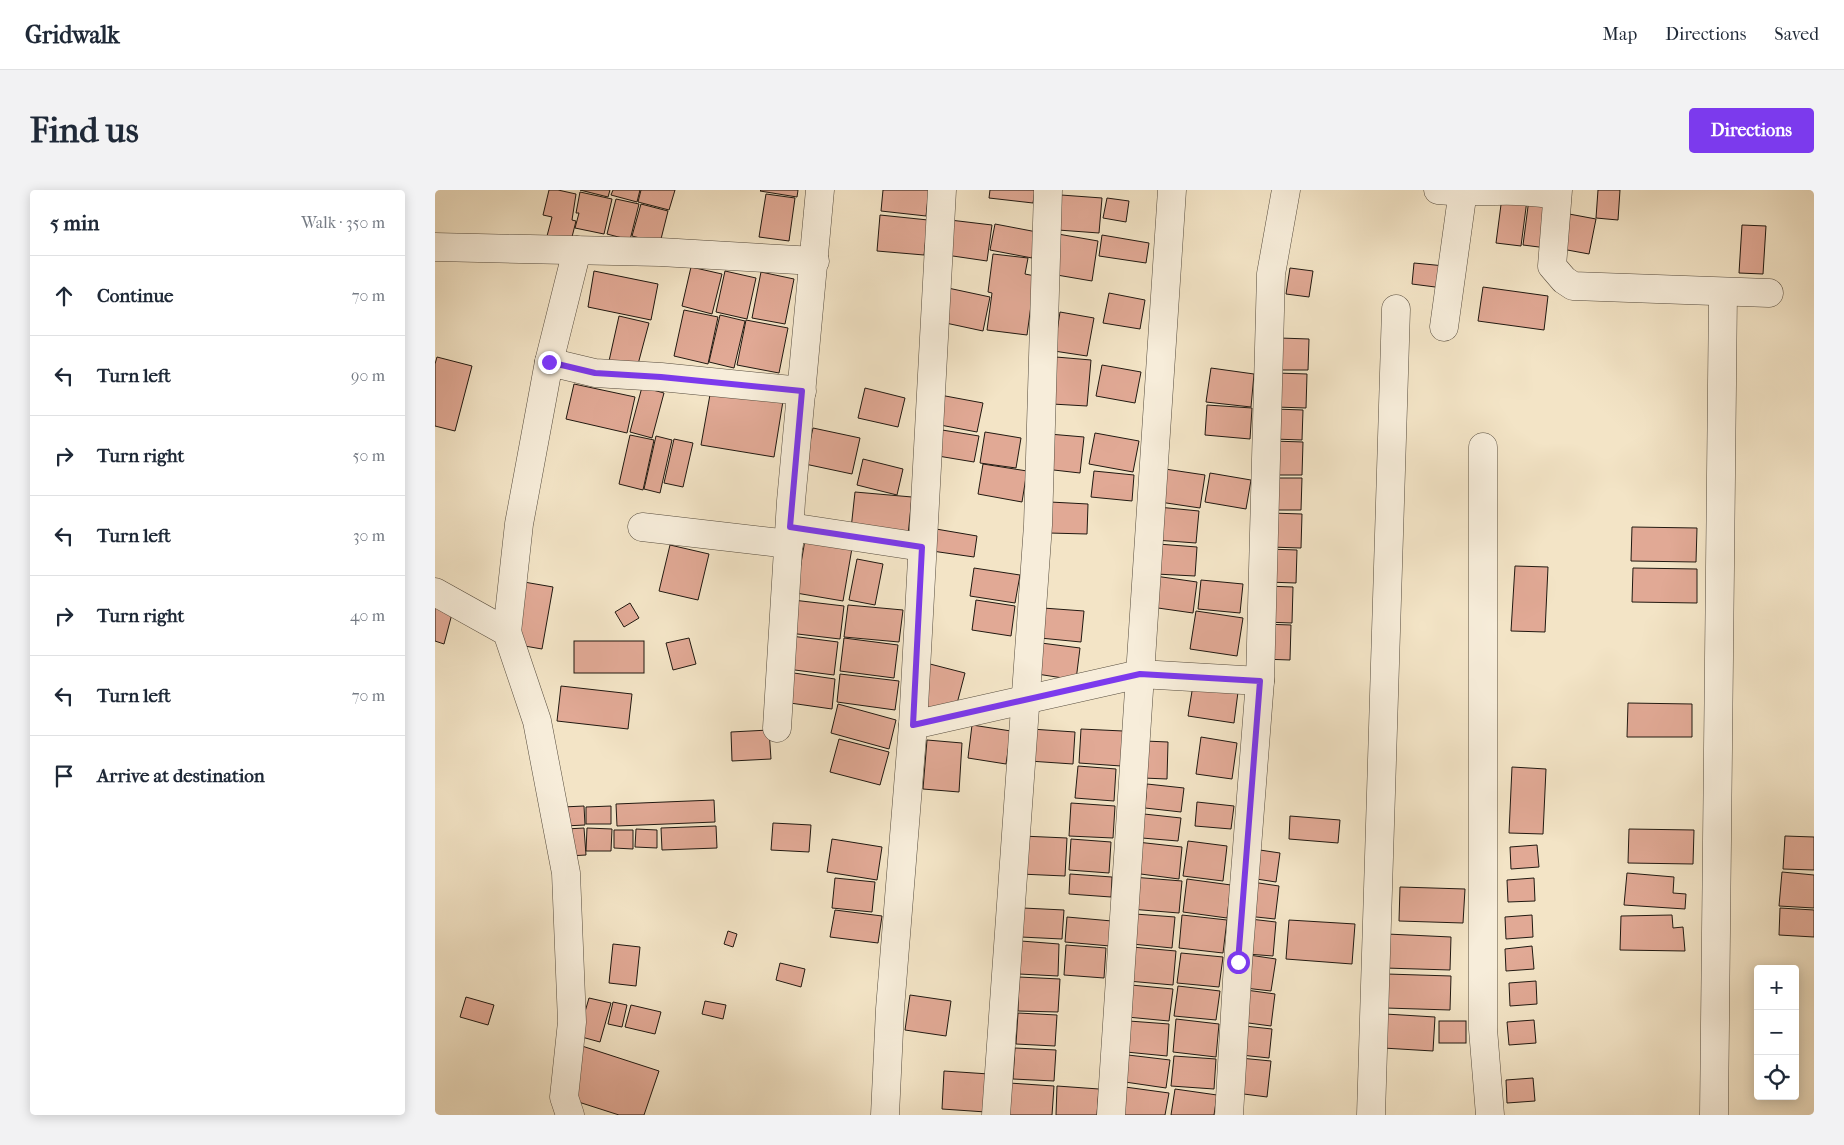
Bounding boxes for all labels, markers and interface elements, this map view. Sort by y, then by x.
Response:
text: Gridwalk [25,21,120,49]
text: Map [1603,24,1637,45]
text: Directions [1665,24,1746,45]
text: Saved [1774,24,1819,45]
button: Directions [1689,108,1814,153]
text: Find us [30,110,139,151]
text: 5 min [50,211,99,235]
text: Walk · 350 m [301,213,385,232]
icon: ahead [50,282,78,310]
text: Continue [97,285,173,307]
text: 70 m [352,286,385,305]
route end [538,351,561,374]
icon: left [50,362,78,390]
text: Turn left [97,365,171,387]
text: 90 m [351,366,385,385]
icon: right [50,442,78,470]
text: Turn right [97,445,184,467]
text: 50 m [353,446,385,465]
icon: left [50,522,78,550]
text: Turn left [97,525,171,547]
text: 30 m [353,526,385,545]
icon: right [50,602,78,630]
text: Turn right [97,605,184,627]
text: 40 m [350,606,385,625]
icon: left [50,682,78,710]
text: Turn left [97,685,171,707]
text: 70 m [352,686,385,705]
icon: arrive [50,762,78,790]
text: Arrive at destination [97,765,265,787]
route start [1227,951,1250,974]
map controls [1754,965,1799,1100]
button: + [1754,965,1799,1010]
button: − [1754,1010,1799,1055]
button: locate [1754,1055,1799,1100]

